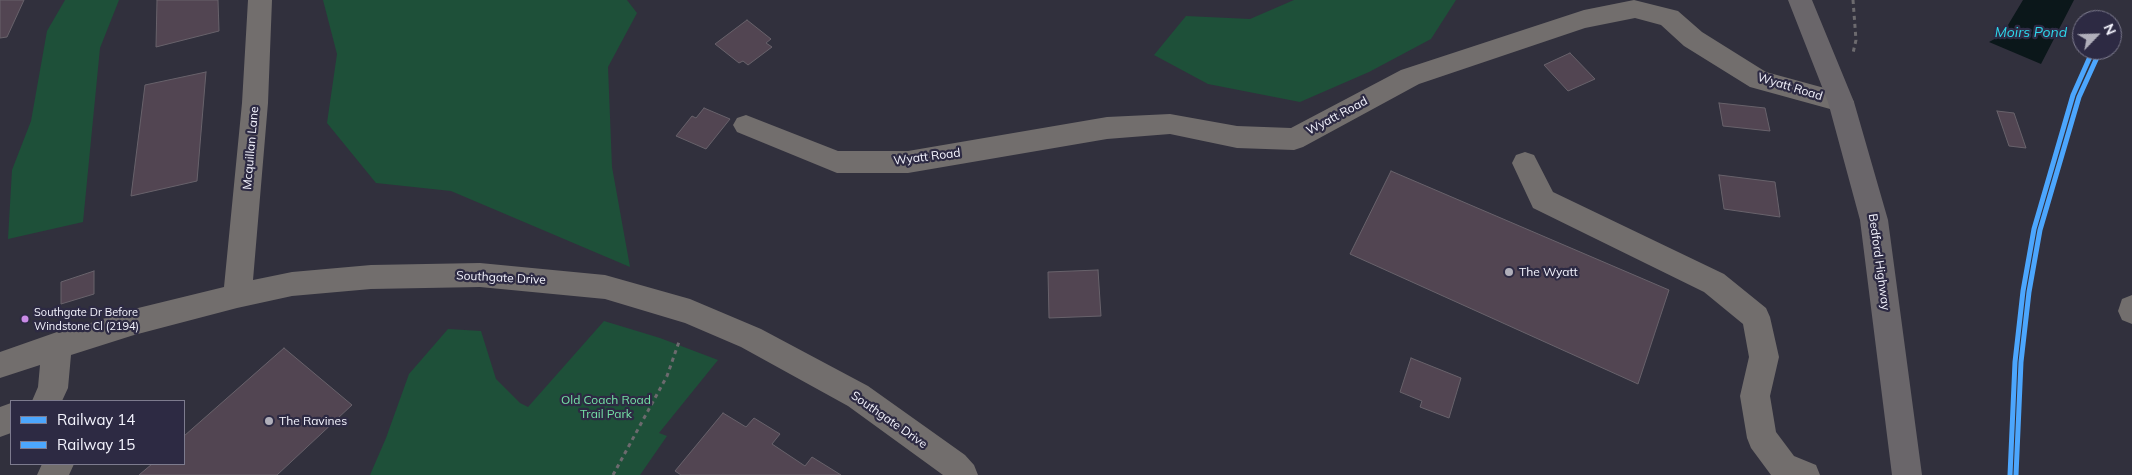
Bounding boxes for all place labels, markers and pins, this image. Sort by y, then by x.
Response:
place label: The Wyatt [1519,265,1578,279]
marker: The Wyatt [1503,266,1515,278]
place label: Southgate Dr Before Windstone Cl (2194) [34,306,139,332]
marker: Southgate Dr Before Windstone Cl (2194) [20,314,30,324]
place label: The Ravines [279,414,347,428]
marker: The Ravines [263,415,275,427]

